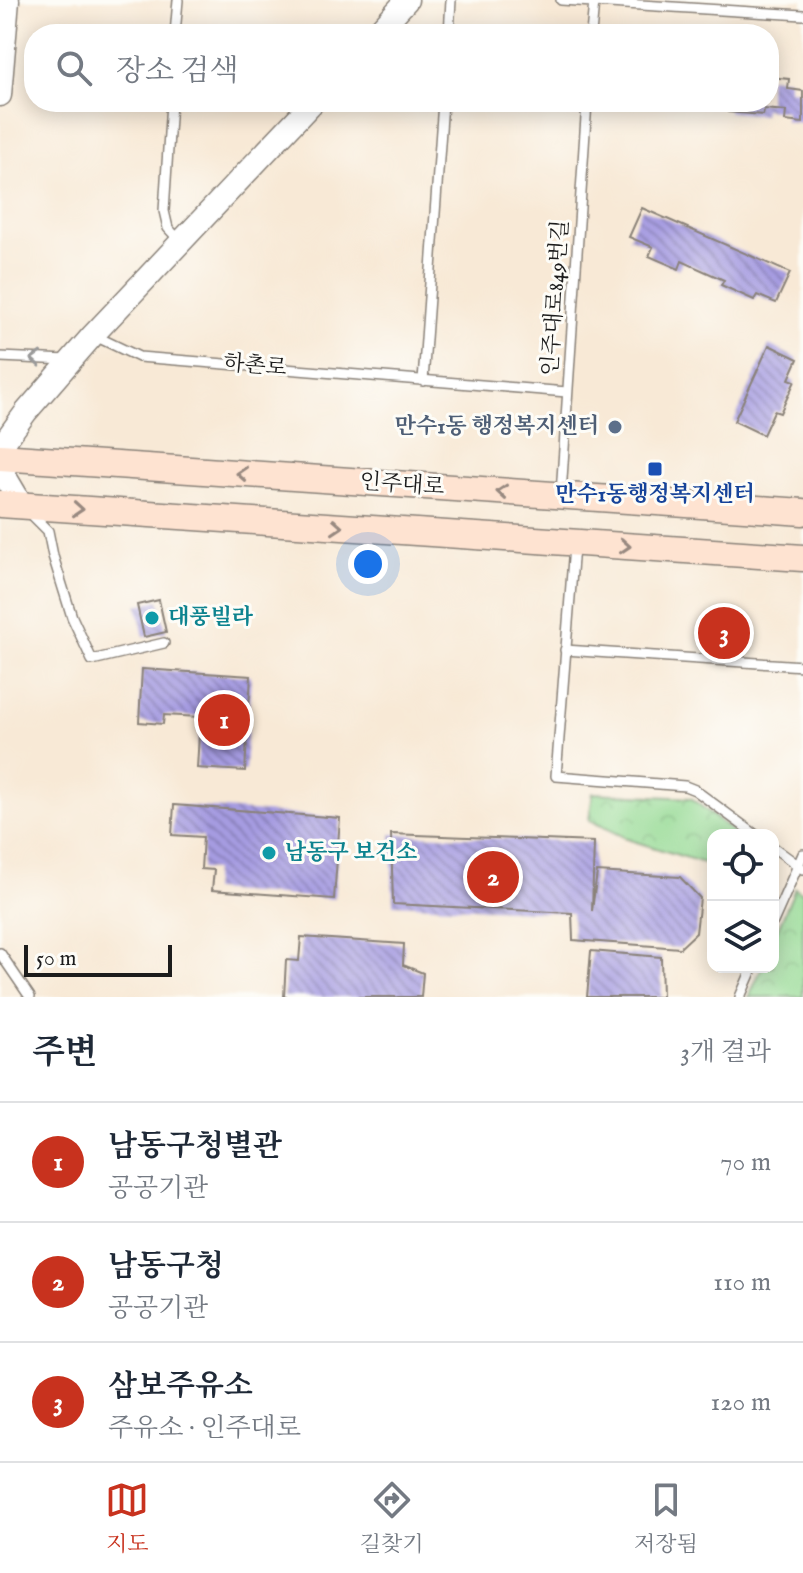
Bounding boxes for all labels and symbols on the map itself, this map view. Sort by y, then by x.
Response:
street label: 인주대로849번길 [537,219,575,377]
street label: 하촌로 [222,349,288,383]
one-way arrow [29,351,42,368]
place label: 만수1동 행정복지센터 [395,413,599,441]
marker: 만수1동 행정복지센터 [606,418,624,436]
marker: 만수1동행정복지센터 [646,460,664,478]
one-way arrow [235,466,248,483]
street label: 인주대로 [359,468,445,502]
place label: 만수1동행정복지센터 [555,481,755,509]
one-way arrow [495,484,508,501]
one-way arrow [72,500,85,517]
one-way arrow [331,518,344,535]
one-way arrow [619,537,632,554]
your location [348,544,388,584]
pin: 3 [698,603,750,663]
place label: 대풍빌라 [168,604,254,632]
marker: 대풍빌라 [143,609,161,627]
pin: 1 [198,690,250,750]
place label: 남동구 보건소 [285,839,417,867]
marker: 남동구 보건소 [260,844,278,862]
pin: 2 [467,847,519,907]
scale bar [24,941,172,977]

